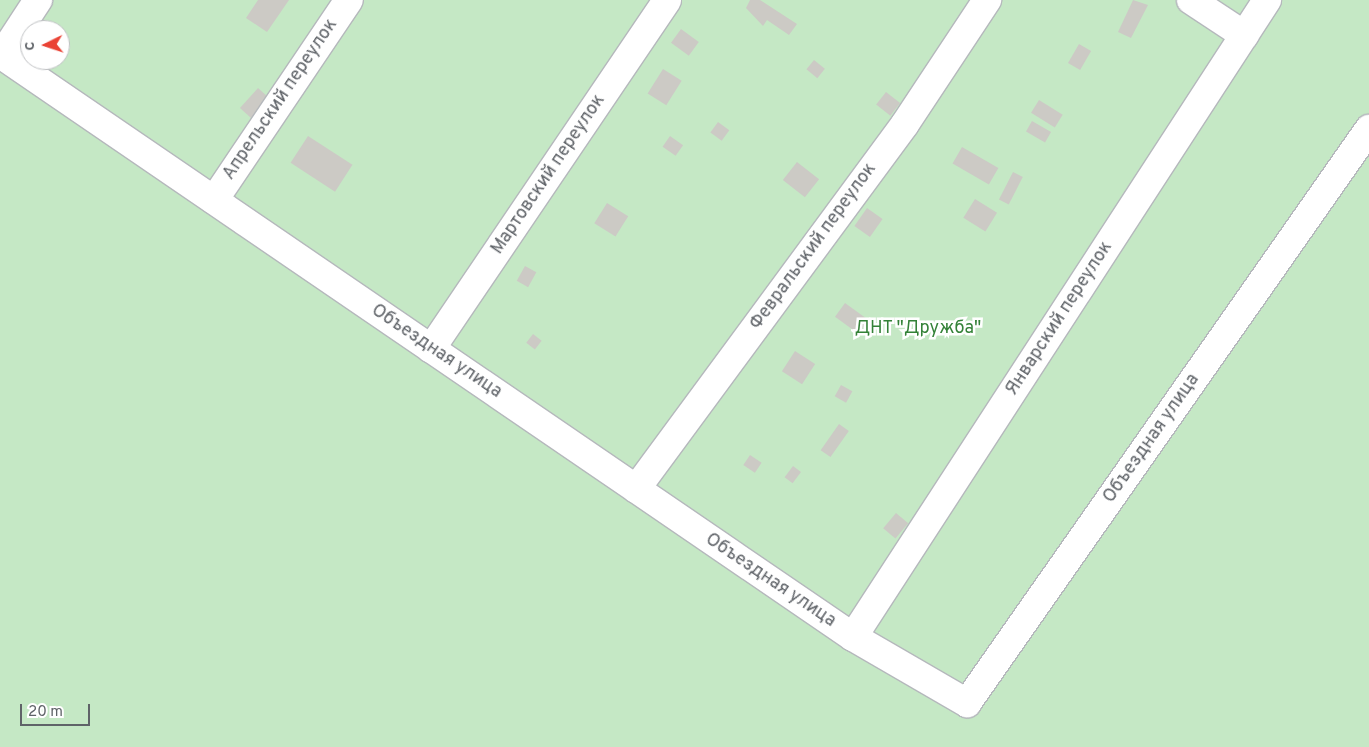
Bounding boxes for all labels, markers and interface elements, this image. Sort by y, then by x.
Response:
street label: Апрельский переулок [219,15,343,185]
north arrow [20,20,70,70]
text: С [22,41,39,51]
street label: Мартовский переулок [487,91,611,259]
street label: Февральский переулок [746,159,882,335]
street label: Январский переулок [1002,238,1118,400]
street label: Объездная улица [367,300,505,404]
park label: ДНТ "Дружба" [854,318,982,340]
street label: Объездная улица [1099,370,1205,508]
street label: Объездная улица [701,529,839,633]
scale bar [22,694,92,726]
text: 20 m [28,703,63,722]

